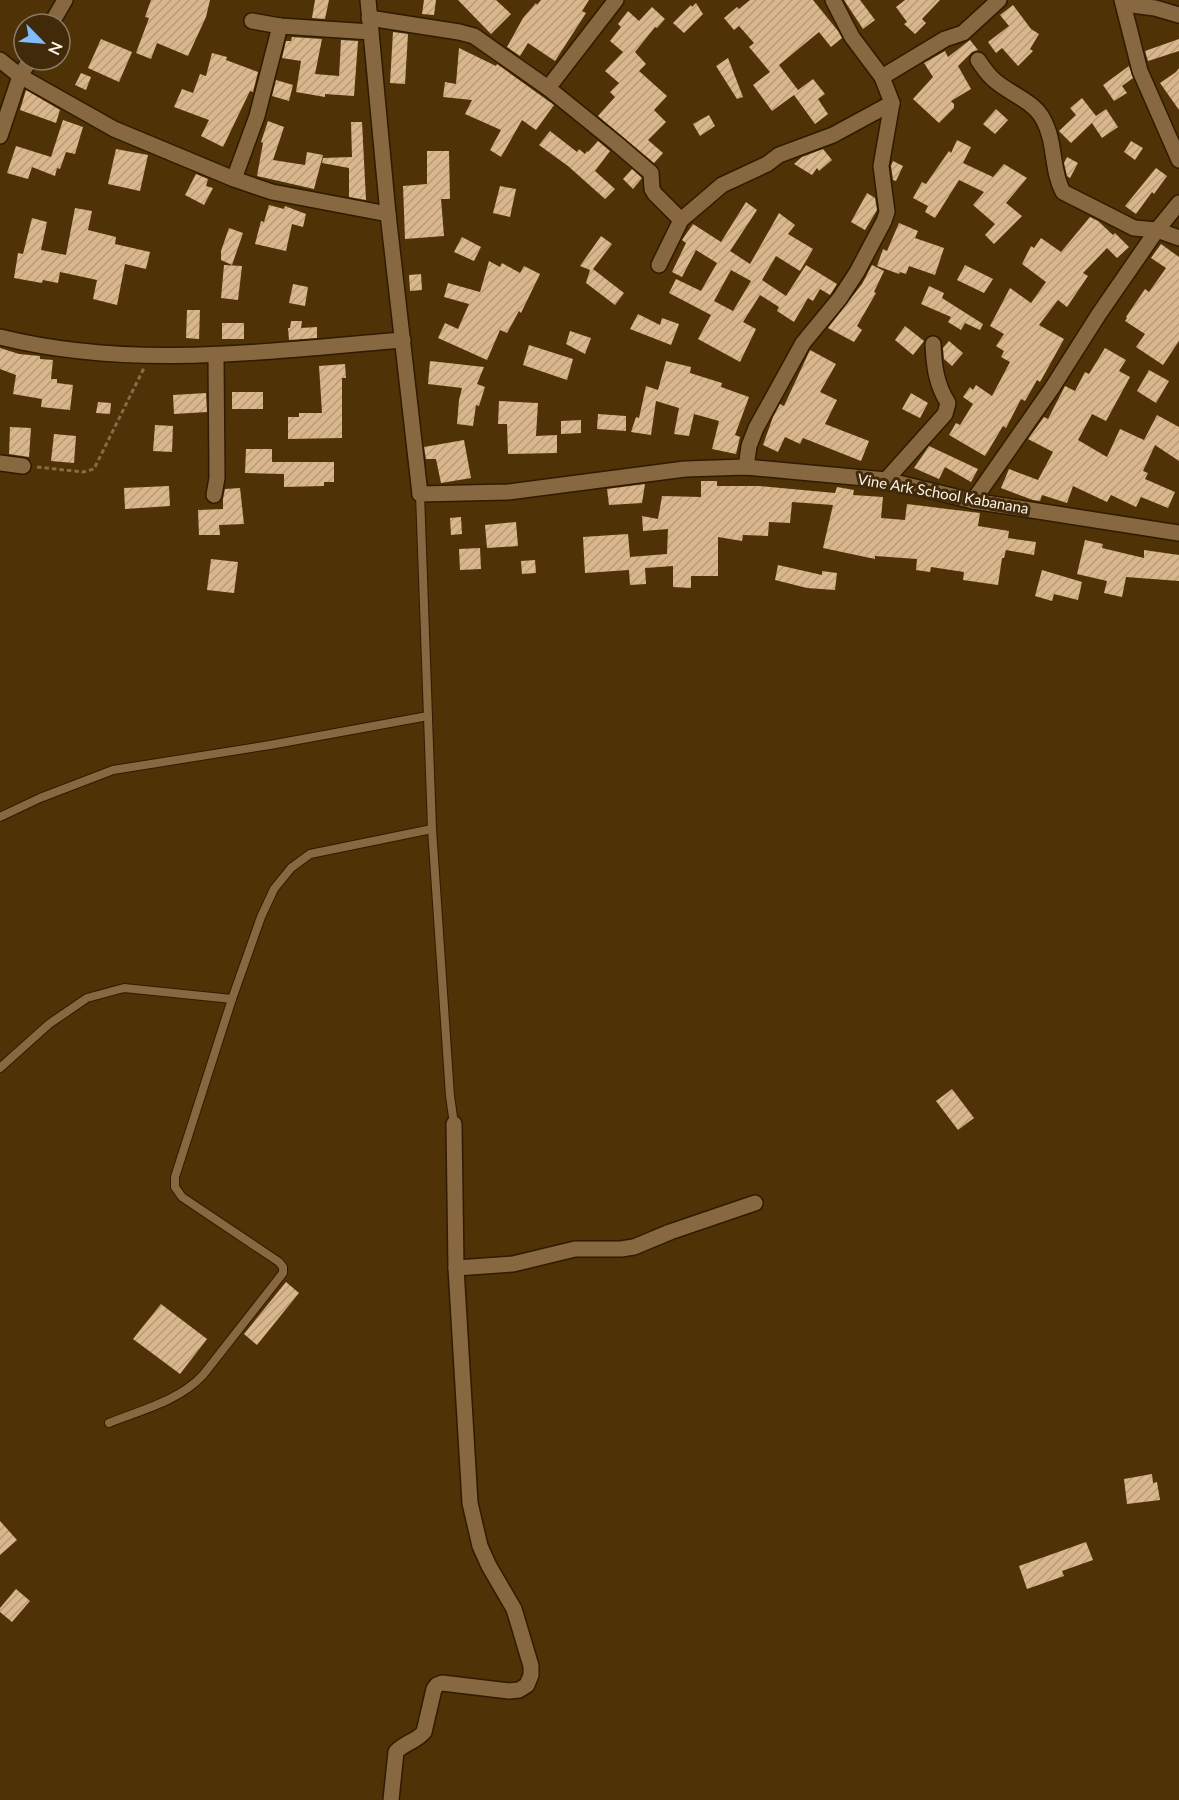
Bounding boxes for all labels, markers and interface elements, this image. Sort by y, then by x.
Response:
north arrow [12,12,72,72]
text: N [45,39,67,58]
street label: Vine Ark School Kabanana [856,469,1030,517]

